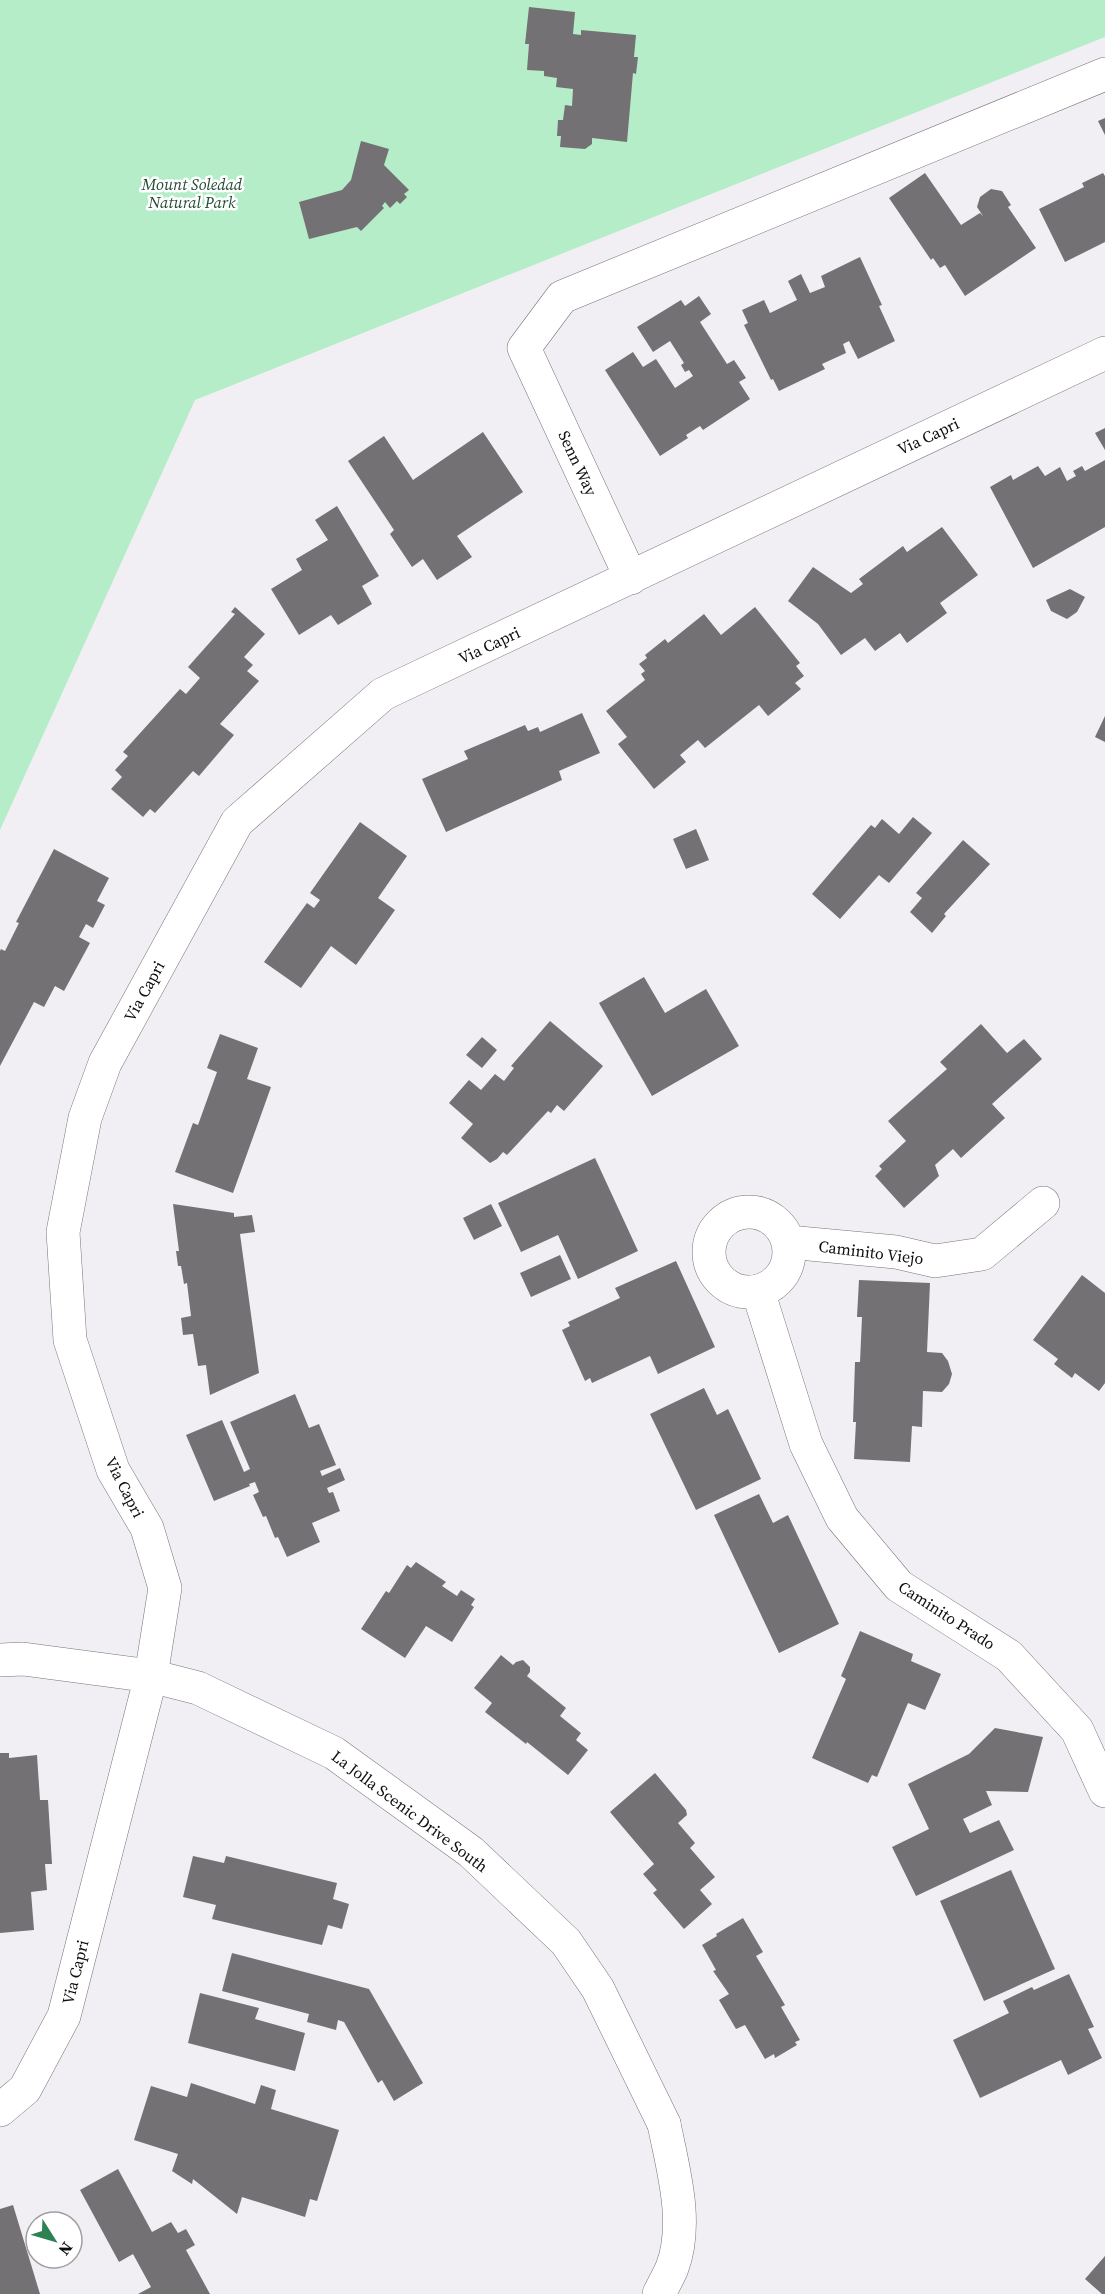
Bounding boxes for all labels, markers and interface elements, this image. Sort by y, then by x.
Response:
park label: Mount Soledad Natural Park [141,173,243,213]
street label: Via Capri [894,412,963,460]
street label: Senn Way [553,427,603,500]
street label: Via Capri [455,621,524,669]
street label: Via Capri [118,957,170,1025]
street label: Caminito Viejo [817,1235,925,1269]
street label: Via Capri [100,1453,150,1521]
street label: Caminito Prado [894,1575,1000,1655]
street label: La Jolla Scenic Drive South [327,1745,493,1877]
street label: Via Capri [56,1937,94,2007]
north arrow [24,2210,84,2270]
text: N [53,2238,78,2261]

